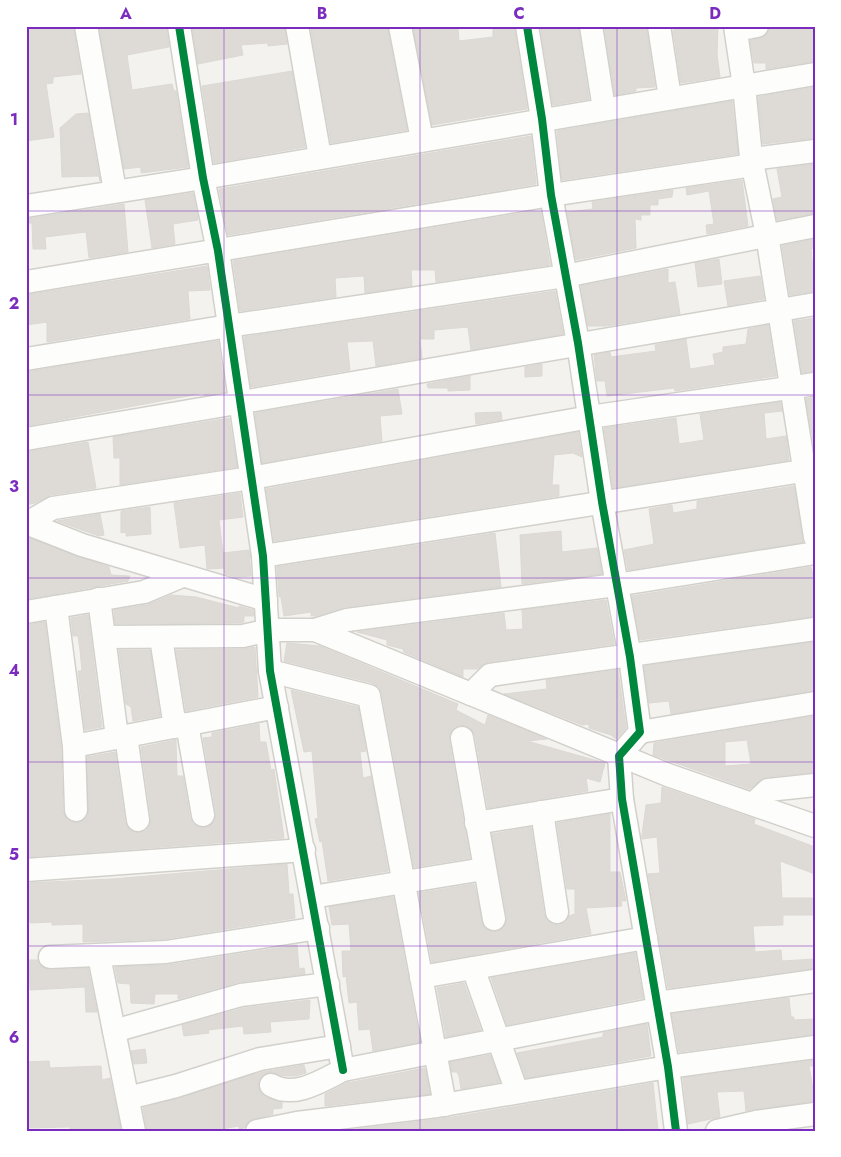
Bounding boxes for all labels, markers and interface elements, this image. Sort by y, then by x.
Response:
text: A [119,2,132,25]
text: B [317,2,327,25]
text: C [513,2,525,25]
text: D [709,2,721,25]
text: 1 [10,108,18,131]
text: 2 [9,292,19,315]
text: 3 [9,475,19,498]
text: 4 [8,659,20,682]
text: 5 [9,843,19,866]
text: 6 [9,1026,19,1049]

